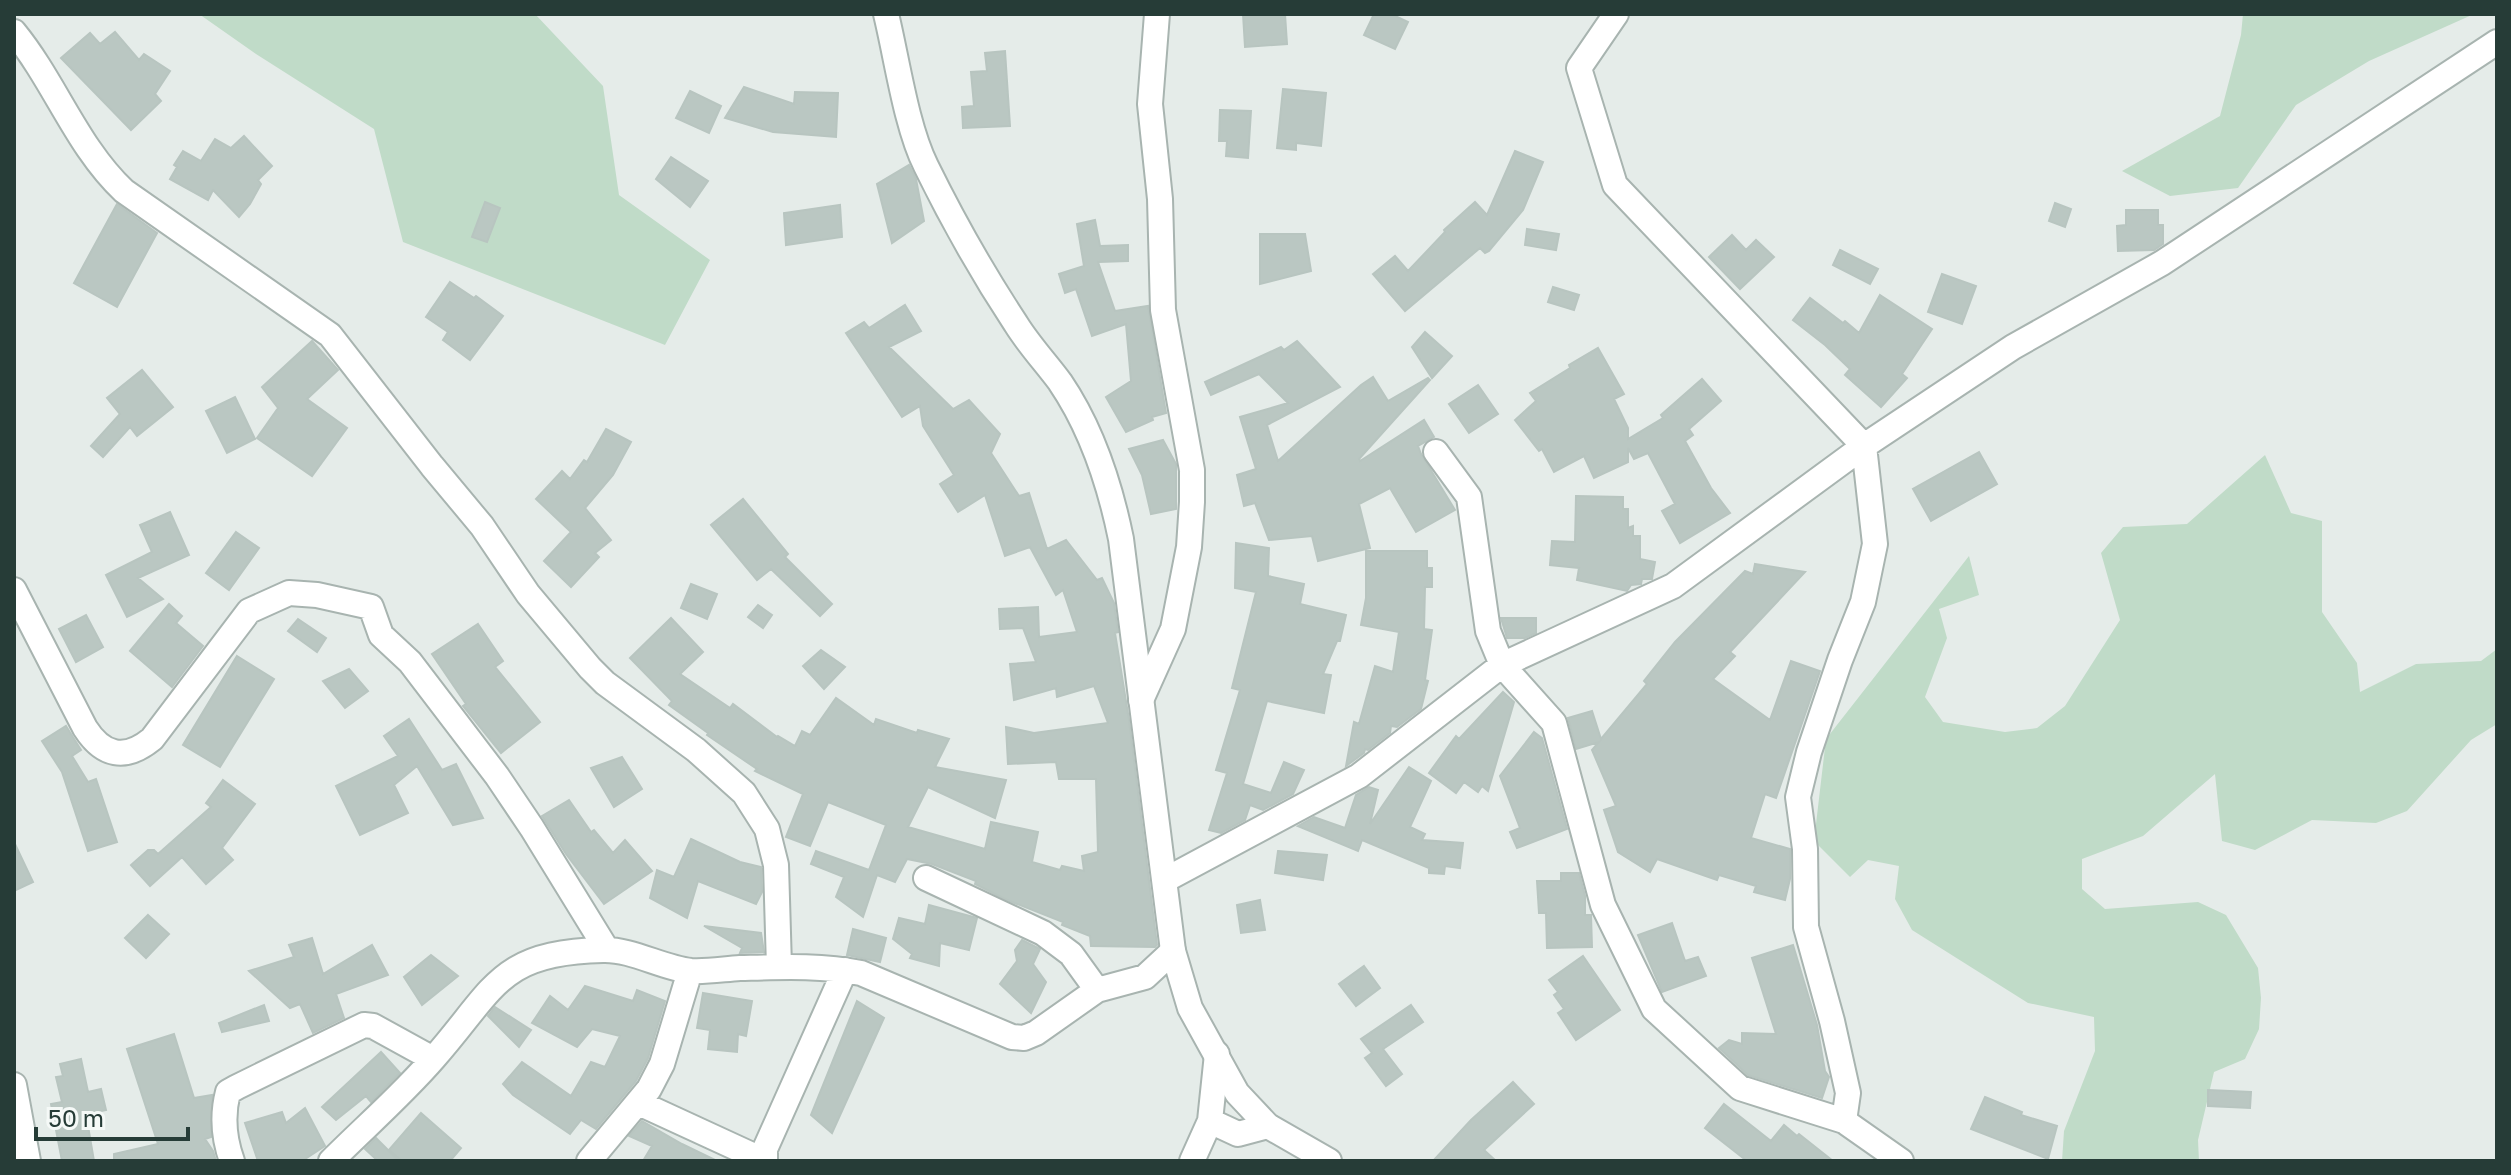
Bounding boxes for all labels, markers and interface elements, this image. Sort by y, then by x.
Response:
scale bar [36,1091,188,1141]
text: 50 m [48,1103,104,1132]

